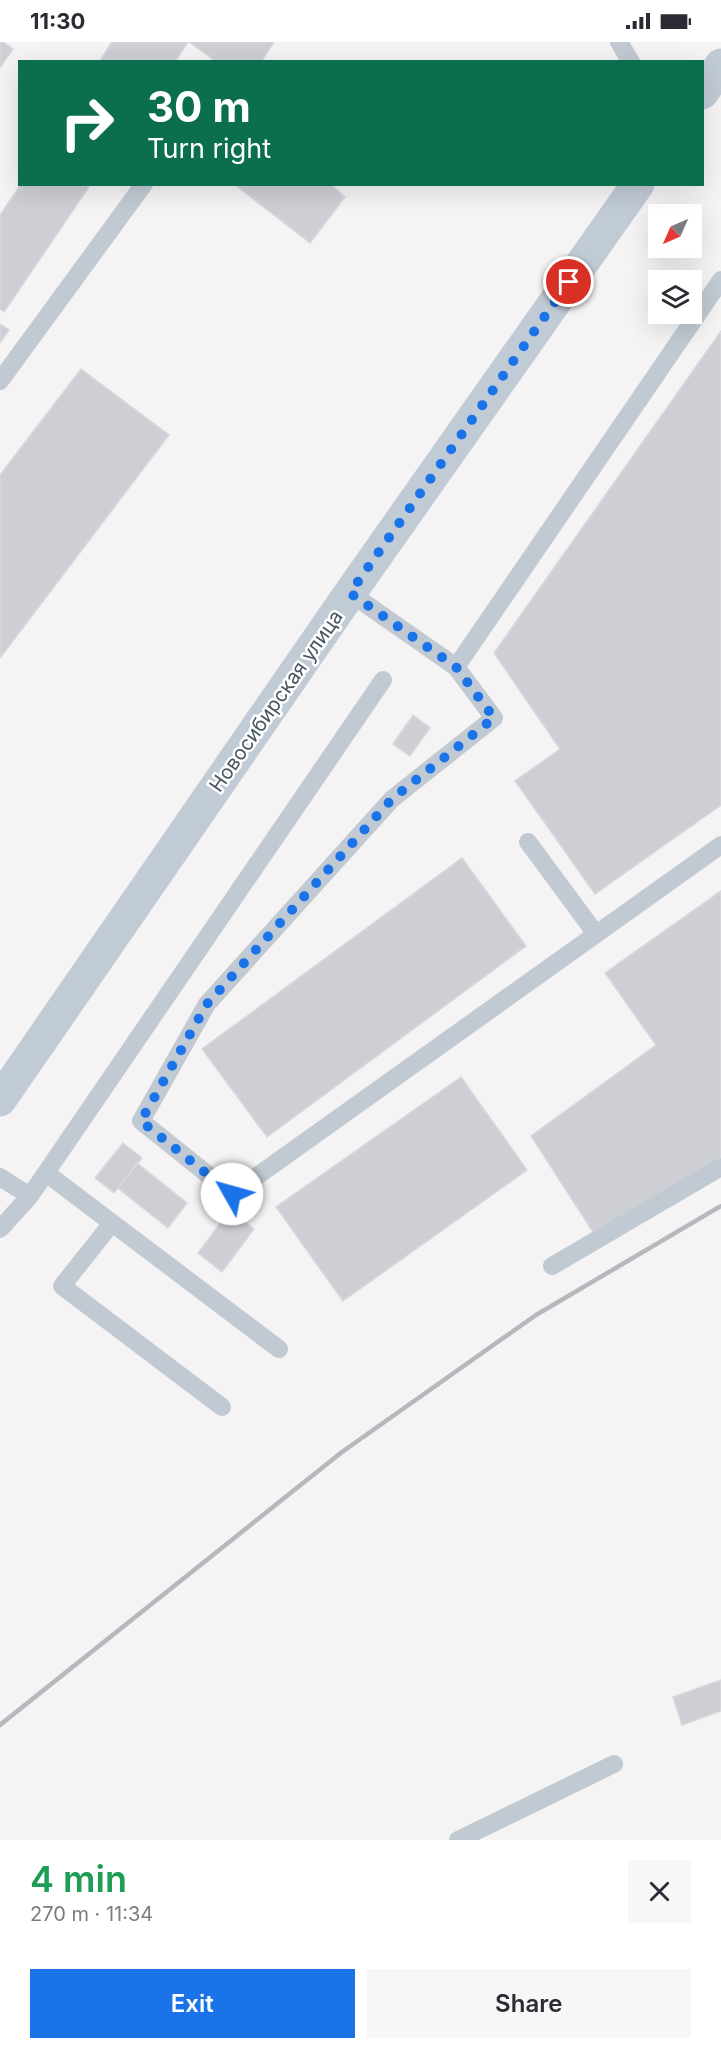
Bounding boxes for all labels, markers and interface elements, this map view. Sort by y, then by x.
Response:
text: 11:30 [30,8,85,34]
text: 30 m [147,81,251,132]
icon: right [48,84,126,162]
text: Turn right [147,132,271,165]
north arrow [648,204,702,258]
map controls [648,204,702,324]
pin [543,256,594,307]
icon: arrive [552,265,585,298]
button: layers [648,270,702,324]
street label: Новосибирская улица [204,606,348,796]
position arrow [200,1162,264,1226]
text: 4 min [30,1857,127,1901]
button: close [628,1860,691,1923]
text: 270 m · 11:34 [30,1902,153,1926]
button: Exit [30,1969,355,2038]
button: Share [367,1969,691,2038]

